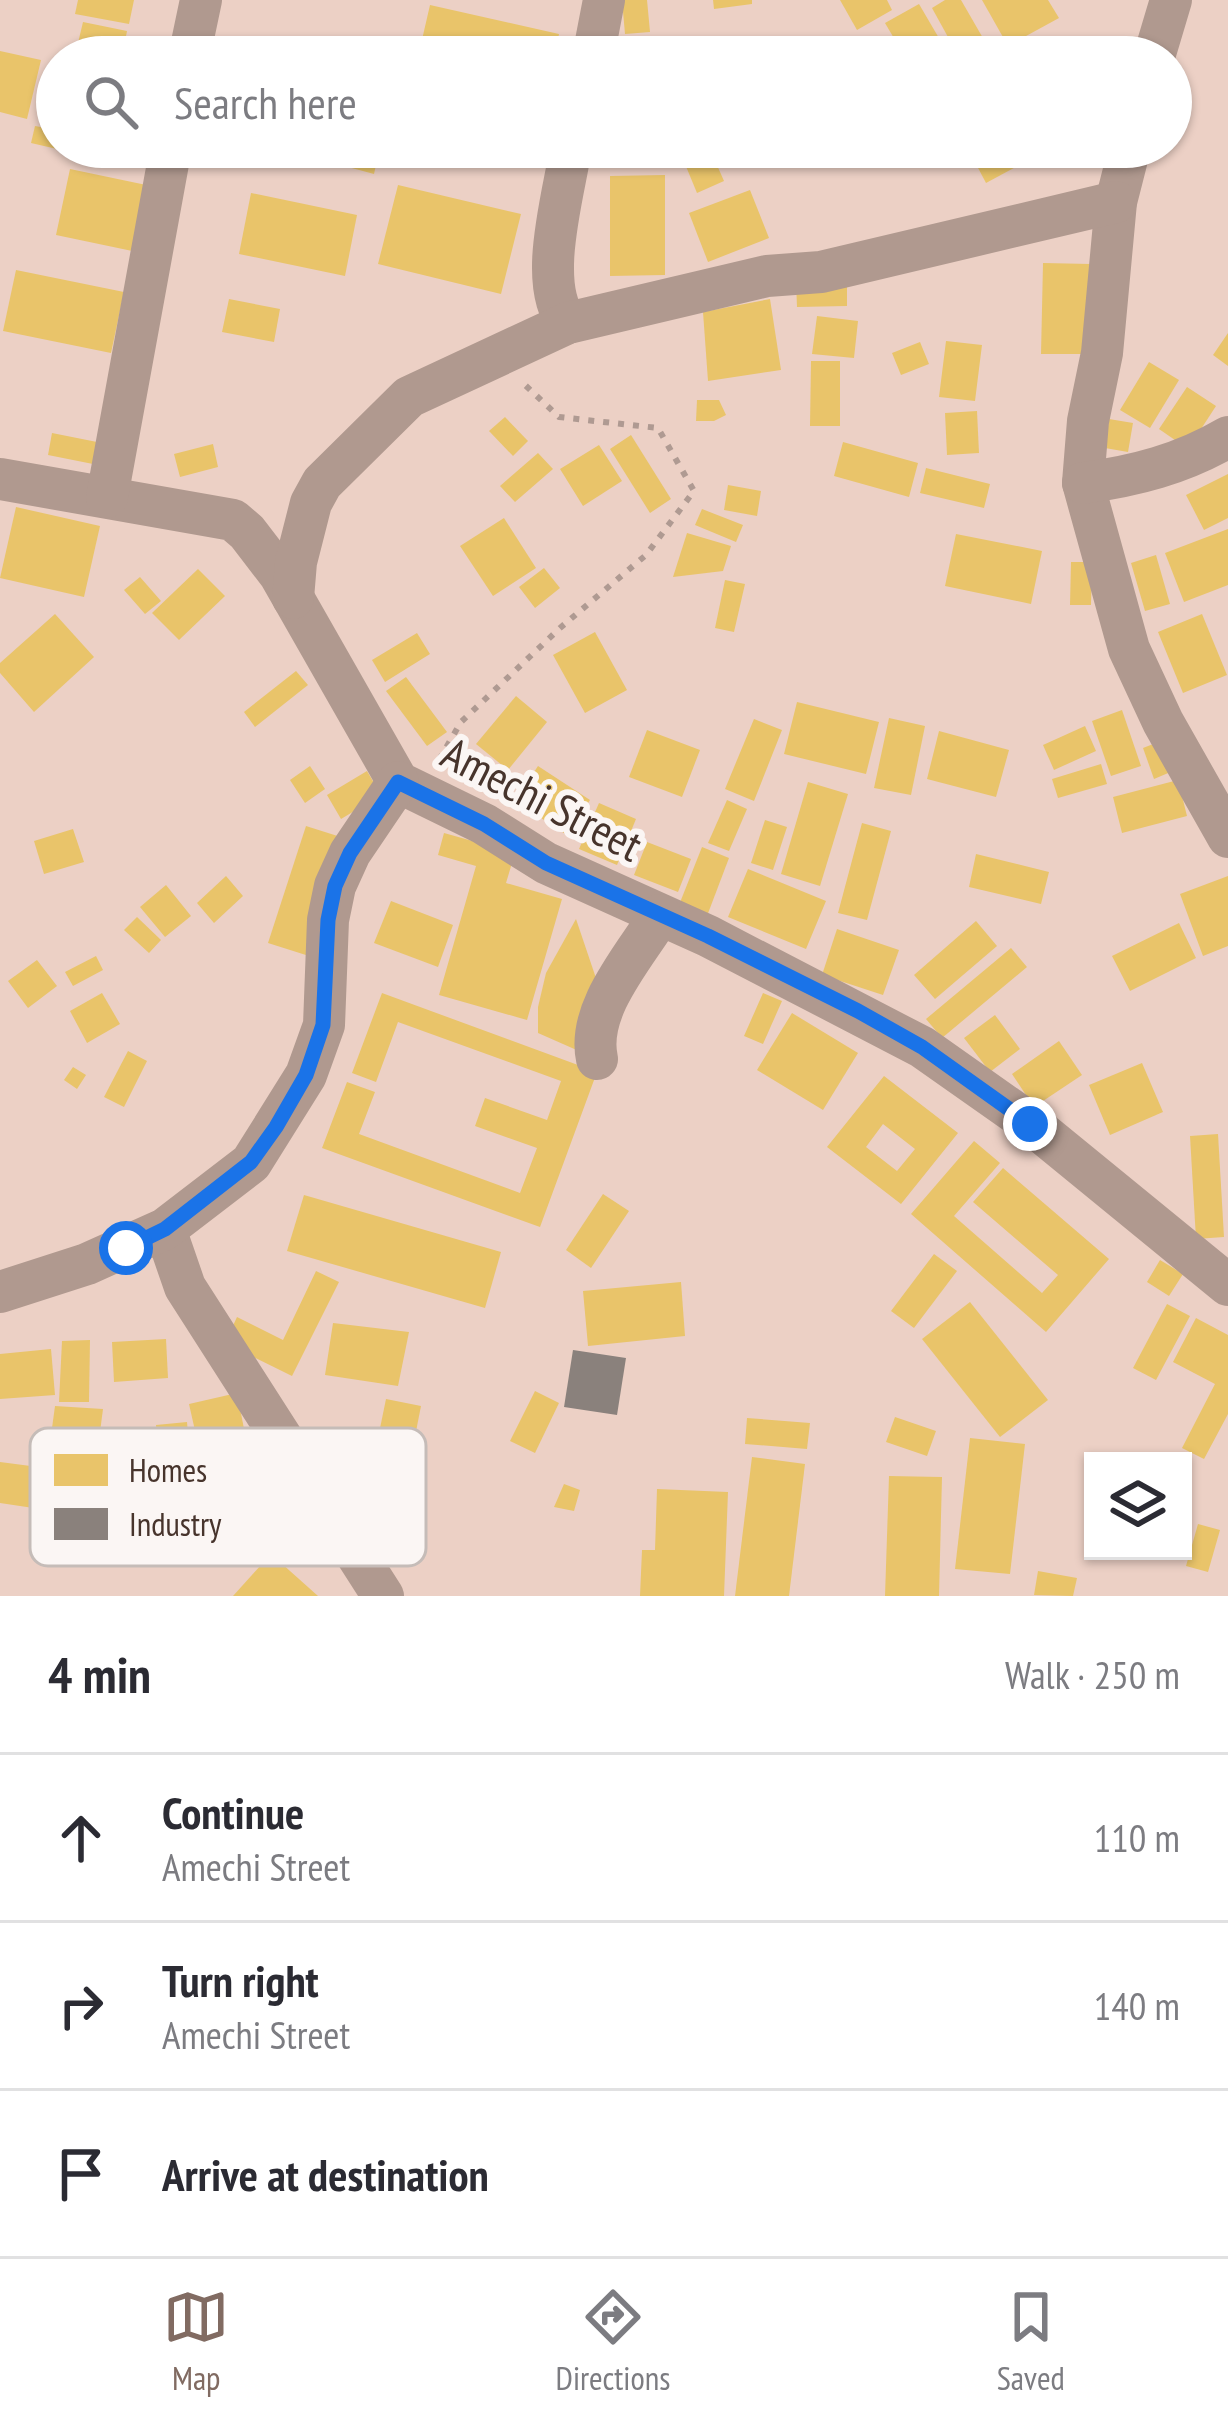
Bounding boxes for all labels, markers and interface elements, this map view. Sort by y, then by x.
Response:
search box [36,36,1192,168]
icon: search [78,69,144,135]
text: Search here [174,73,357,131]
street label: Amechi Street [433,723,653,874]
route end [1003,1097,1057,1151]
route start [99,1221,153,1275]
legend [30,1428,426,1566]
text: Homes [129,1448,207,1491]
map controls [1084,1452,1192,1560]
button: layers [1084,1452,1192,1560]
text: Industry [129,1502,222,1545]
text: 4 min [48,1641,151,1707]
text: Walk · 250 m [1005,1649,1180,1700]
text: Continue [162,1783,304,1841]
icon: ahead [48,1805,114,1871]
text: 110 m [1094,1812,1180,1863]
text: Amechi Street [162,1841,350,1892]
text: Turn right [162,1951,319,2009]
icon: right [48,1973,114,2039]
text: 140 m [1094,1980,1180,2031]
text: Amechi Street [162,2009,350,2060]
icon: arrive [48,2141,114,2207]
text: Arrive at destination [162,2145,489,2203]
tab: Map [163,2284,229,2399]
tab: Directions [556,2284,670,2399]
tab: Saved [997,2284,1065,2399]

